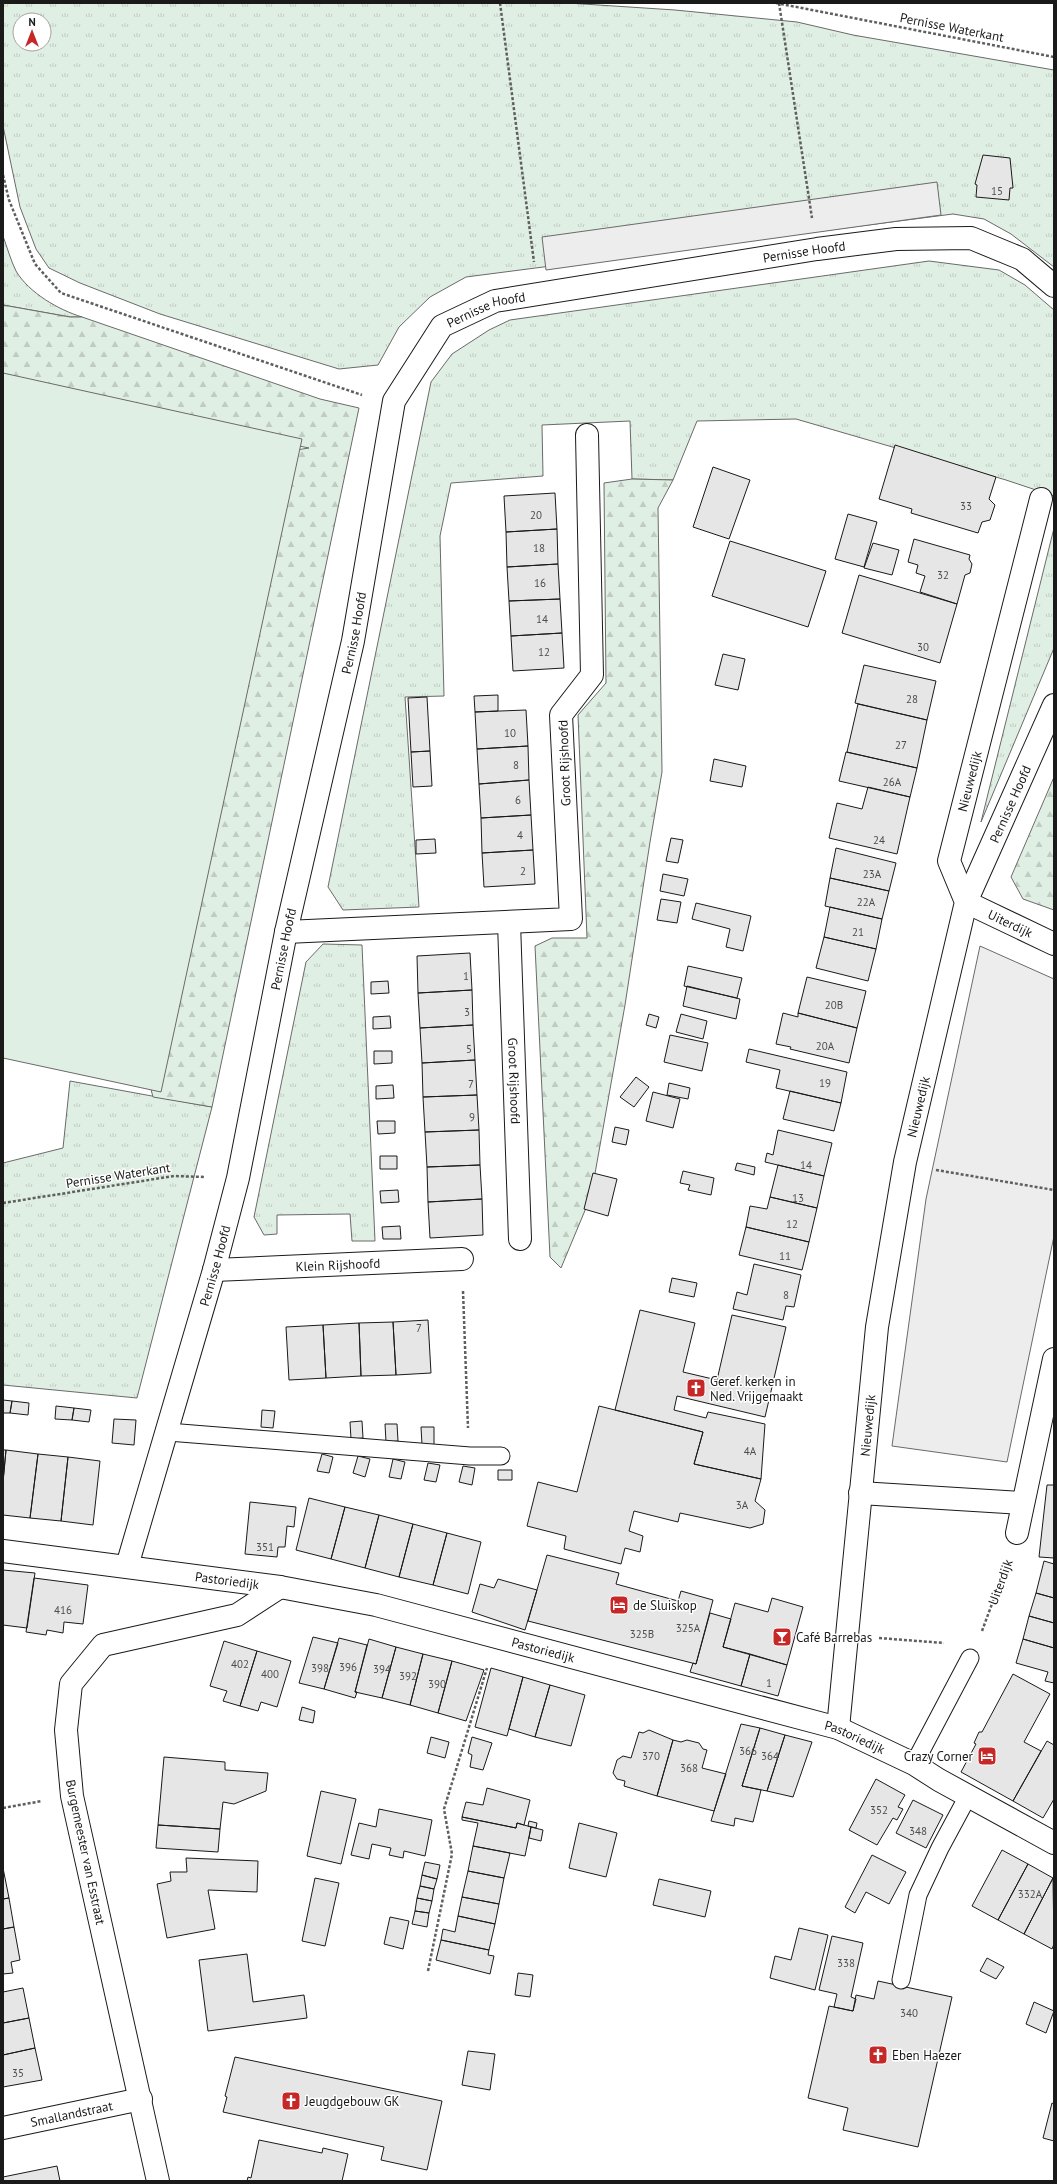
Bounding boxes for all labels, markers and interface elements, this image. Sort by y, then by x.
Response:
street label: Pernisse Waterkant [899,9,1006,46]
north arrow [12,12,52,52]
text: N [28,15,36,29]
house number: 15 [991,184,1003,198]
street label: Pernisse Hoofd [762,237,846,267]
street label: Pernisse Hoofd [444,288,527,332]
house number: 33 [960,499,972,513]
house number: 20 [530,508,542,522]
house number: 18 [533,541,545,555]
house number: 32 [937,568,949,582]
house number: 16 [534,576,546,590]
street label: Pernisse Hoofd [338,591,370,676]
house number: 14 [536,612,548,626]
house number: 30 [917,640,929,654]
house number: 12 [538,645,550,659]
house number: 28 [906,692,918,706]
street label: Groot Rijshoofd [554,720,575,806]
house number: 10 [504,726,516,740]
house number: 27 [895,738,907,752]
street label: Nieuwedijk [954,748,986,814]
house number: 8 [513,758,519,772]
street label: Pernisse Hoofd [986,763,1035,846]
house number: 26A [883,775,902,789]
house number: 6 [515,793,521,807]
house number: 4 [517,828,523,842]
house number: 24 [873,833,885,847]
house number: 2 [520,864,526,878]
house number: 23A [863,867,882,881]
house number: 22A [857,895,876,909]
street label: Pernisse Hoofd [267,906,300,991]
street label: Uiterdijk [985,906,1036,942]
house number: 21 [852,925,864,939]
house number: 1 [463,969,469,983]
house number: 20B [825,998,843,1012]
house number: 3 [464,1005,470,1019]
street label: Groot Rijshoofd [504,1037,524,1124]
house number: 20A [816,1039,835,1053]
house number: 5 [466,1042,472,1056]
street label: Nieuwedijk [903,1074,934,1139]
house number: 19 [819,1076,831,1090]
house number: 7 [468,1077,474,1091]
house number: 9 [469,1110,475,1124]
house number: 14 [800,1158,812,1172]
street label: Pernisse Waterkant [65,1159,172,1192]
house number: 13 [792,1191,804,1205]
house number: 12 [786,1217,798,1231]
street label: Pernisse Hoofd [196,1223,234,1308]
house number: 11 [779,1249,791,1263]
street label: Klein Rijshoofd [295,1255,381,1275]
house number: 8 [783,1288,789,1302]
house number: 7 [416,1321,422,1335]
place label: Geref. kerken in Ned. Vrijgemaakt [710,1373,804,1405]
church icon: Geref. kerken in Ned. Vrijgemaakt [685,1377,707,1399]
street label: Nieuwedijk [856,1393,879,1457]
house number: 4A [744,1444,757,1458]
house number: 3A [736,1498,749,1512]
house number: 351 [256,1540,274,1554]
street label: Uiterdijk [984,1556,1017,1607]
street label: Pastoriedijk [194,1568,261,1593]
hotel icon: de Sluiskop [608,1594,630,1616]
place label: de Sluiskop [633,1597,697,1614]
house number: 416 [54,1603,72,1617]
house number: 325A [676,1621,701,1635]
bar icon: Café Barrebas [771,1626,793,1648]
house number: 325B [630,1627,654,1641]
place label: Café Barrebas [796,1629,872,1646]
street label: Pastoriedijk [510,1633,577,1667]
house number: 402 [231,1657,249,1671]
house number: 396 [339,1660,357,1674]
house number: 398 [311,1661,329,1675]
house number: 394 [373,1662,391,1676]
house number: 400 [261,1667,279,1681]
house number: 392 [399,1669,417,1683]
house number: 1 [766,1676,772,1690]
house number: 390 [428,1677,446,1691]
street label: Pastoriedijk [823,1717,888,1758]
house number: 366 [739,1744,757,1758]
hotel icon: Crazy Corner [976,1745,998,1767]
place label: Crazy Corner [904,1748,974,1765]
house number: 370 [642,1749,660,1763]
house number: 364 [761,1749,779,1763]
house number: 368 [680,1761,698,1775]
street label: Burgemeester van Esstraat [62,1778,109,1927]
house number: 352 [870,1803,888,1817]
house number: 348 [909,1824,927,1838]
house number: 332A [1018,1887,1043,1901]
house number: 338 [837,1956,855,1970]
house number: 340 [900,2006,918,2020]
church icon: Eben Haezer [867,2044,889,2066]
place label: Eben Haezer [892,2047,962,2064]
house number: 35 [12,2066,24,2080]
church icon: Jeugdgebouw GK [280,2090,302,2112]
place label: Jeugdgebouw GK [304,2093,400,2110]
street label: Smallandstraat [29,2097,115,2131]

